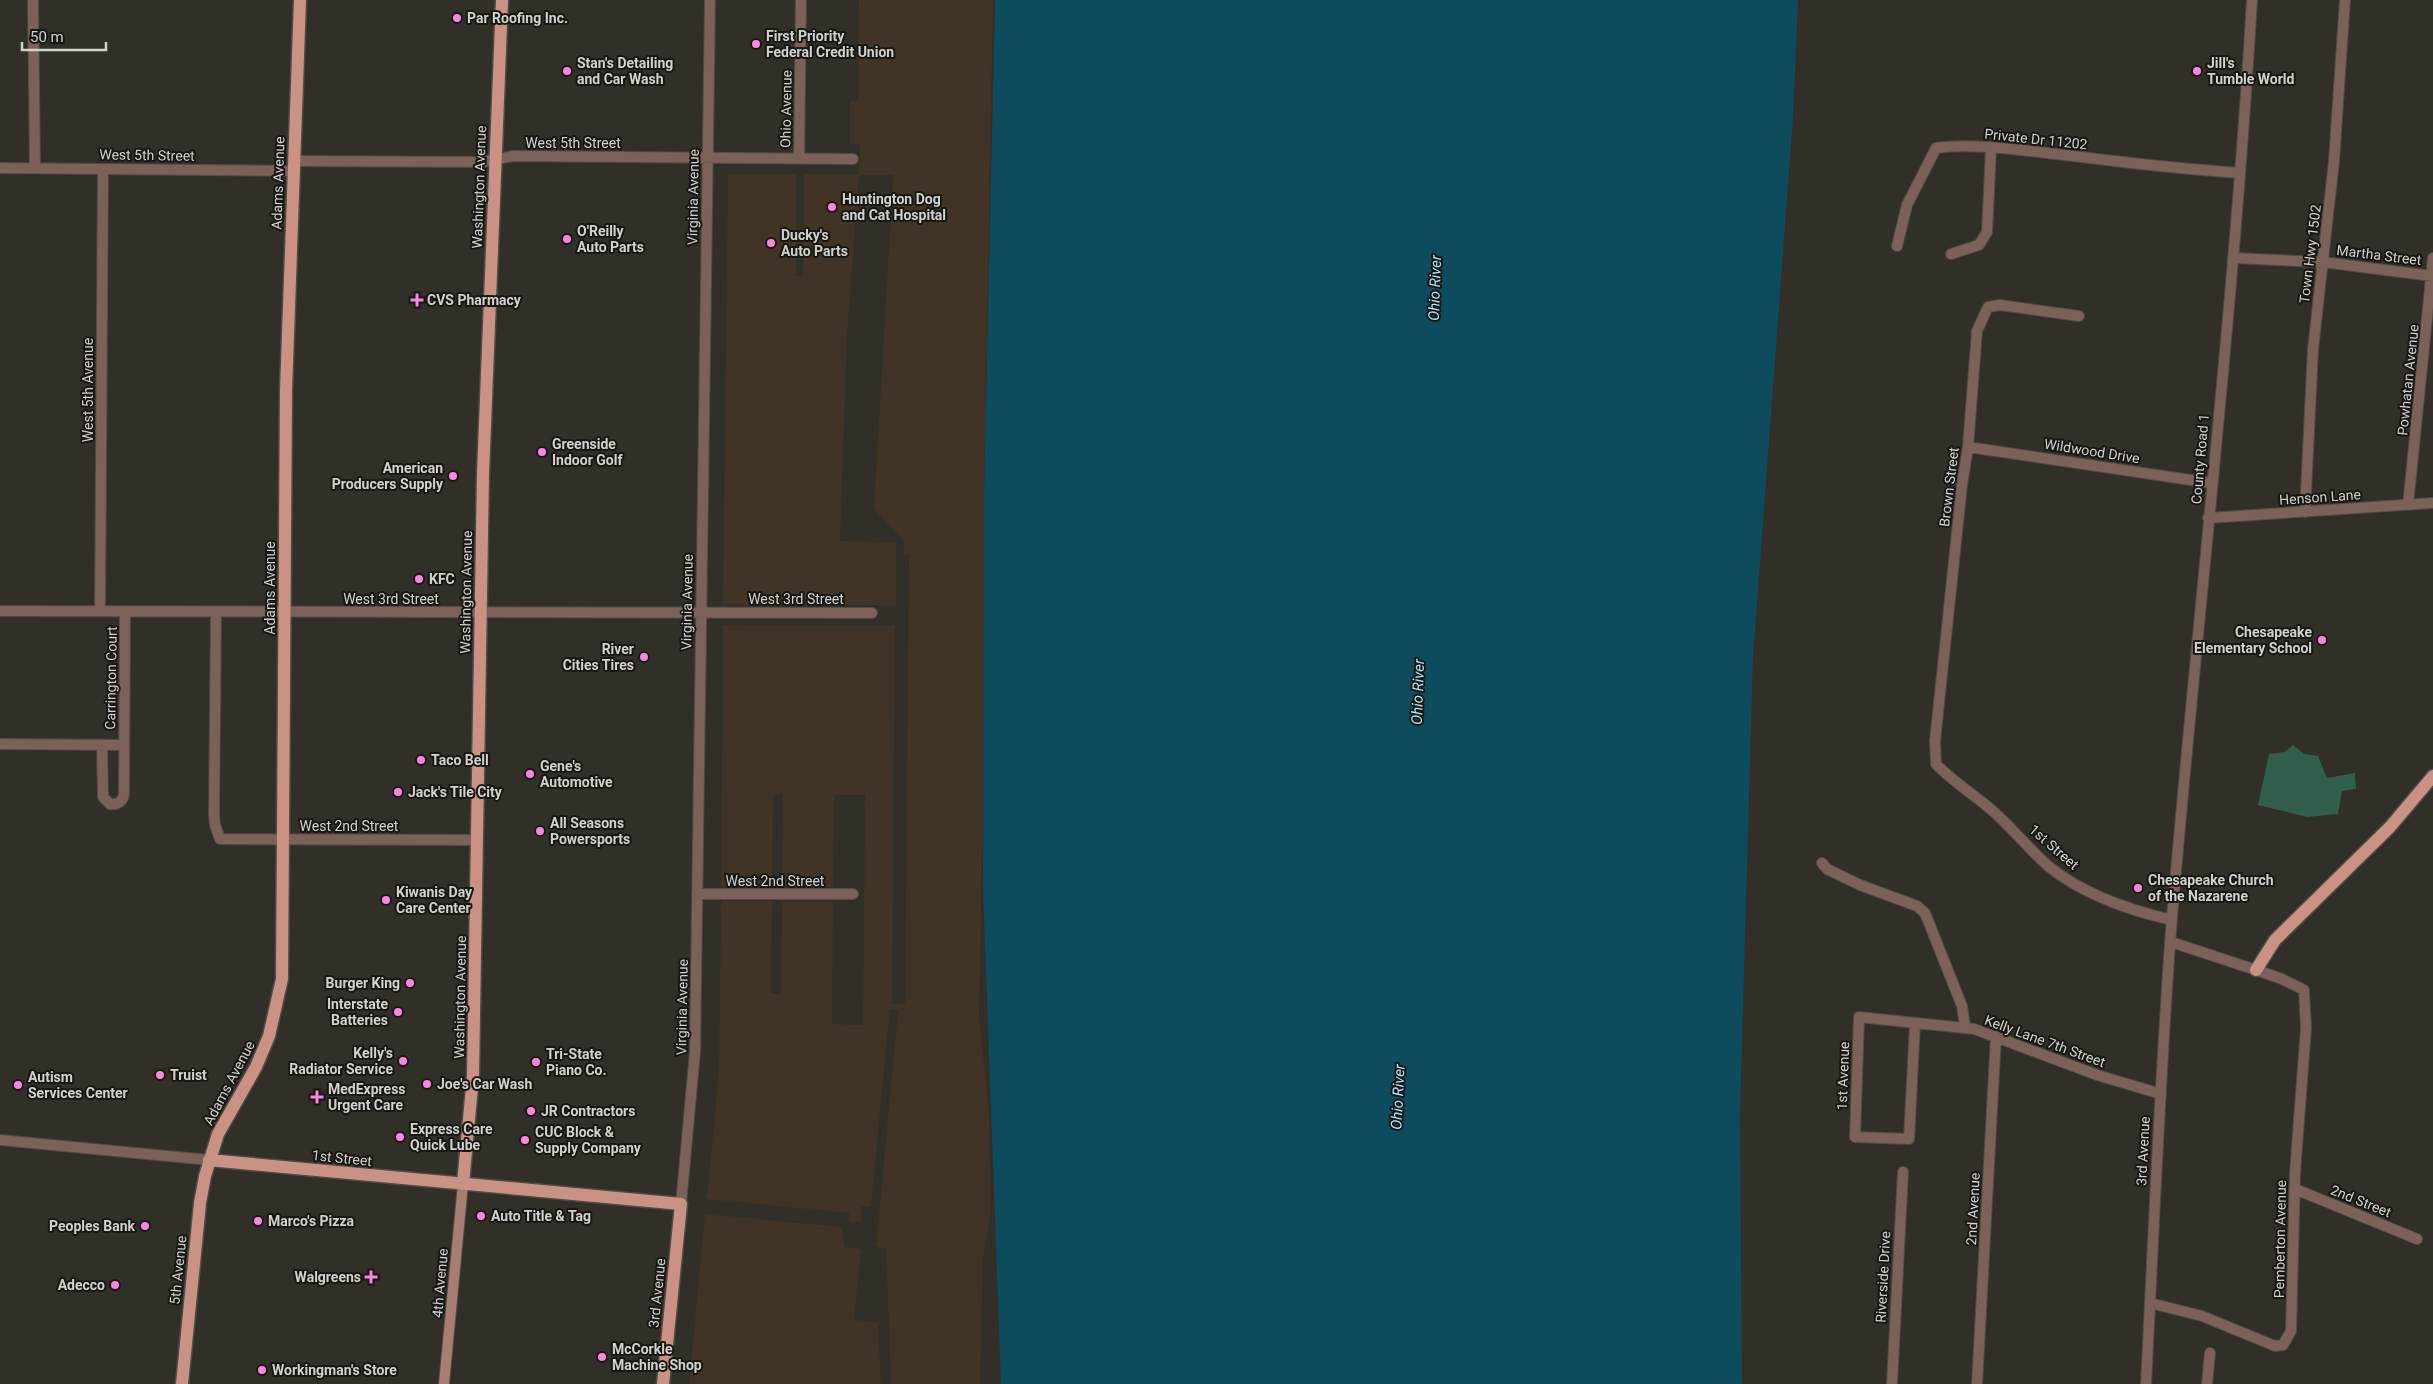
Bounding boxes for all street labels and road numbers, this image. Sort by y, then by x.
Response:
street label: Ohio Avenue [777,70,795,148]
street label: Washington Avenue [469,125,489,249]
street label: Private Dr 11202 [1984,126,2088,152]
street label: West 5th Street [525,135,621,151]
street label: Adams Avenue [268,136,288,230]
street label: West 5th Street [99,146,195,164]
street label: Virginia Avenue [684,149,702,245]
street label: Town Hwy 1502 [2296,204,2324,304]
street label: Martha Street [2336,242,2423,268]
street label: Powhatan Avenue [2394,324,2422,436]
street label: West 5th Avenue [80,338,96,442]
street label: County Road 1 [2188,413,2212,505]
street label: Wildwood Drive [2043,436,2141,466]
street label: Brown Street [1936,446,1962,528]
street label: Henson Lane [2279,486,2361,508]
street label: Washington Avenue [457,530,475,654]
street label: Adams Avenue [262,541,278,635]
street label: Virginia Avenue [678,554,696,650]
street label: West 3rd Street [343,591,439,607]
street label: West 3rd Street [748,591,844,607]
street label: Carrington Court [102,626,120,730]
street label: West 2nd Street [300,818,399,834]
street label: 1st Street [2026,821,2082,873]
street label: West 2nd Street [726,873,825,889]
street label: Washington Avenue [451,935,469,1059]
street label: Virginia Avenue [673,959,691,1055]
street label: Kelly Lane 7th Street [1982,1012,2108,1070]
street label: Adams Avenue [200,1038,258,1128]
street label: 1st Avenue [1834,1041,1852,1111]
street label: 3rd Avenue [2133,1116,2153,1186]
street label: 1st Street [311,1147,373,1169]
street label: 2nd Avenue [1963,1172,1983,1246]
street label: Pemberton Avenue [2271,1180,2289,1298]
street label: 2nd Street [2328,1182,2394,1221]
street label: Riverside Drive [1873,1231,1893,1323]
street label: 5th Avenue [166,1235,190,1305]
street label: 4th Avenue [429,1248,451,1318]
street label: 3rd Avenue [645,1258,669,1328]

